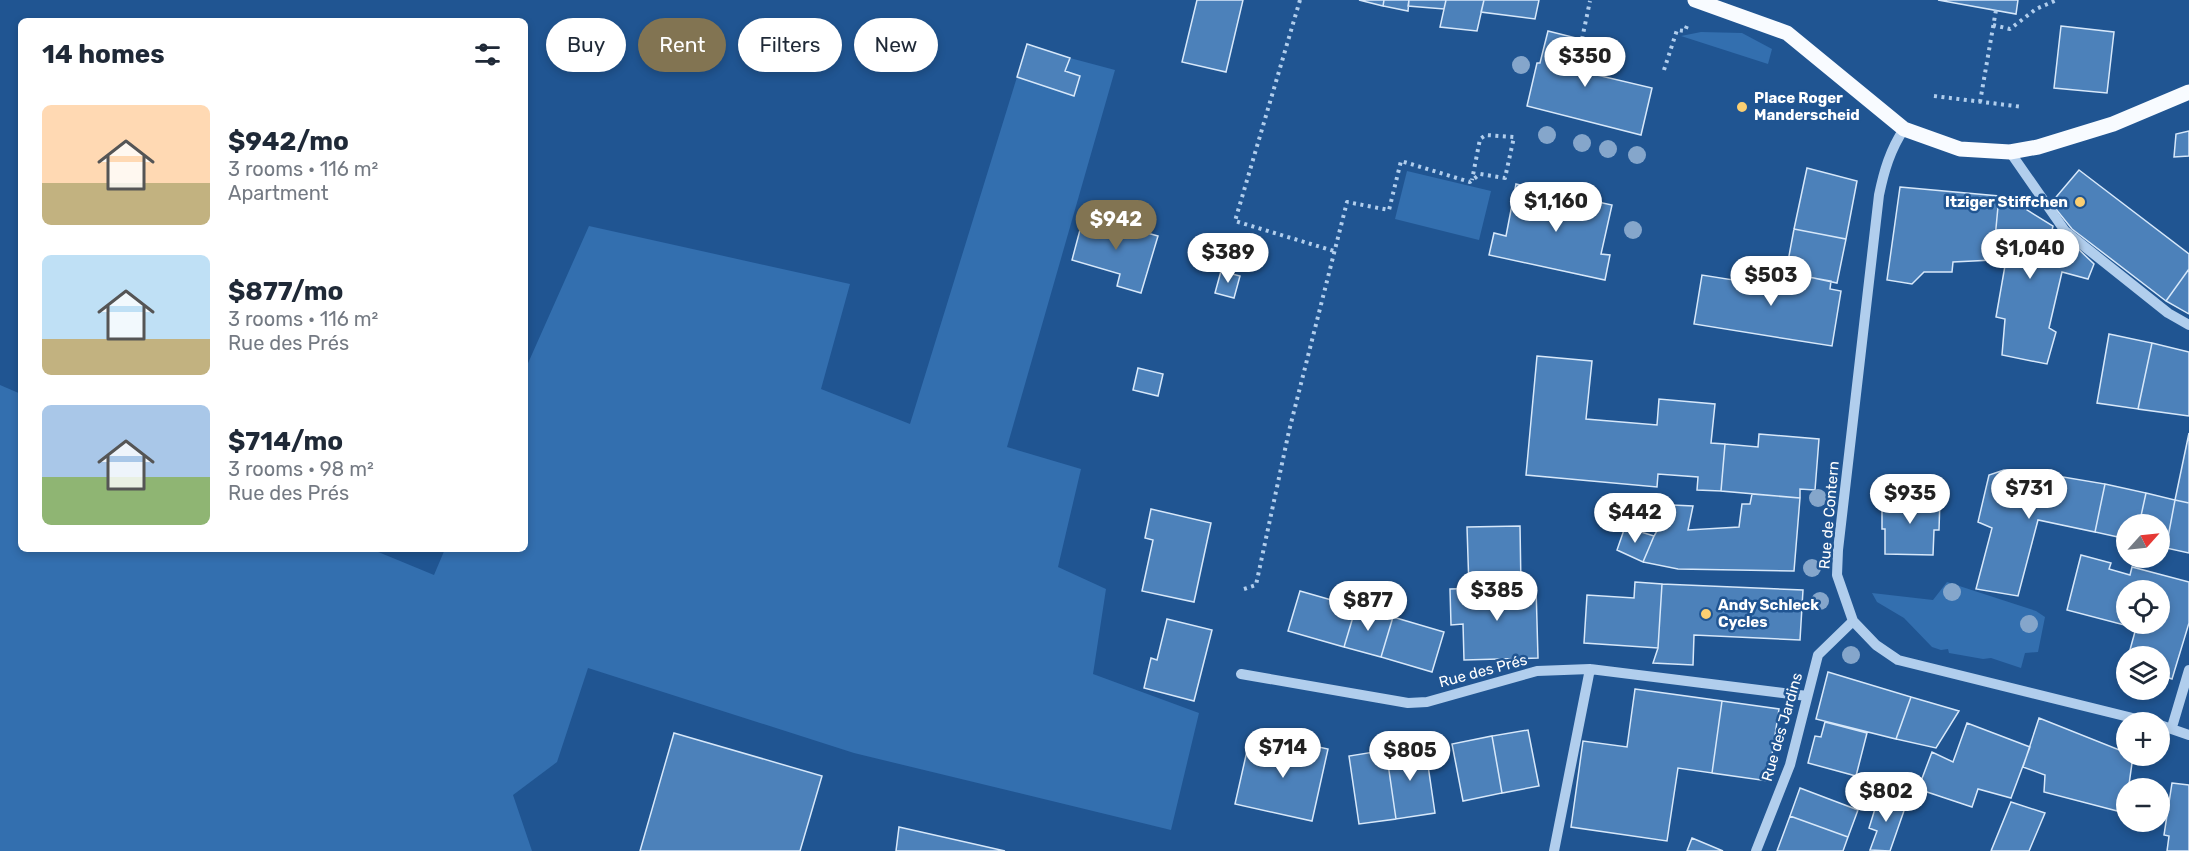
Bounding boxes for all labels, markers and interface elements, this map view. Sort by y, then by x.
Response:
chip: Buy [546,18,626,72]
chip: Rent [638,18,726,72]
chip: Filters [738,18,842,72]
chip: New [854,18,938,72]
pin: $350 [1549,37,1621,88]
icon: filters [471,38,504,71]
text: 14 homes [42,39,165,70]
text: $350 [1558,44,1612,68]
place label: Place Roger Manderscheid [1754,89,1860,124]
marker: Place Roger Manderscheid [1735,100,1749,114]
text: $942/mo [228,126,349,157]
icon: home [90,129,162,201]
text: 3 rooms · 116 m² [228,157,378,181]
text: Apartment [228,181,329,205]
pin: $1,160 [1507,182,1605,233]
text: $1,160 [1524,189,1588,213]
place label: Itziger Stiffchen [1945,193,2068,211]
marker: Itziger Stiffchen [2073,195,2087,209]
pin: $942 [1080,200,1152,251]
text: $942 [1090,207,1142,231]
pin: $1,040 [1981,229,2079,280]
pin: $389 [1192,233,1264,284]
text: $1,040 [1995,236,2065,260]
text: $389 [1202,240,1254,264]
pin: $503 [1735,256,1807,307]
text: $503 [1744,263,1798,287]
text: $877/mo [228,276,343,307]
icon: home [90,279,162,351]
text: 3 rooms · 116 m² [228,307,378,331]
text: Rue des Prés [228,331,349,355]
text: $714/mo [228,426,343,457]
icon: home [90,429,162,501]
text: 3 rooms · 98 m² [228,457,374,481]
street label: Rue de Contern [1815,460,1843,570]
pin: $731 [1993,469,2065,520]
pin: $935 [1874,474,1946,525]
text: $731 [2005,476,2053,500]
text: Rue des Prés [228,481,349,505]
text: $935 [1884,481,1936,505]
pin: $442 [1599,493,1671,544]
text: $442 [1608,500,1662,524]
north arrow [2116,514,2170,568]
map controls [2116,514,2170,832]
pin: $385 [1461,571,1533,622]
text: $385 [1471,578,1524,602]
button: locate [2116,580,2170,634]
pin: $877 [1332,581,1404,632]
text: $877 [1343,588,1393,612]
place label: Andy Schleck Cycles [1718,596,1819,631]
marker: Andy Schleck Cycles [1699,607,1713,621]
button: layers [2116,646,2170,700]
street label: Rue des Prés [1437,650,1530,691]
street label: Rue des Jardins [1758,670,1806,783]
button: + [2116,712,2170,766]
pin: $714 [1247,728,1319,779]
pin: $805 [1374,731,1446,782]
text: $714 [1259,735,1307,759]
text: $805 [1383,738,1437,762]
pin: $802 [1850,772,1922,823]
button: − [2116,778,2170,832]
text: $802 [1859,779,1913,803]

